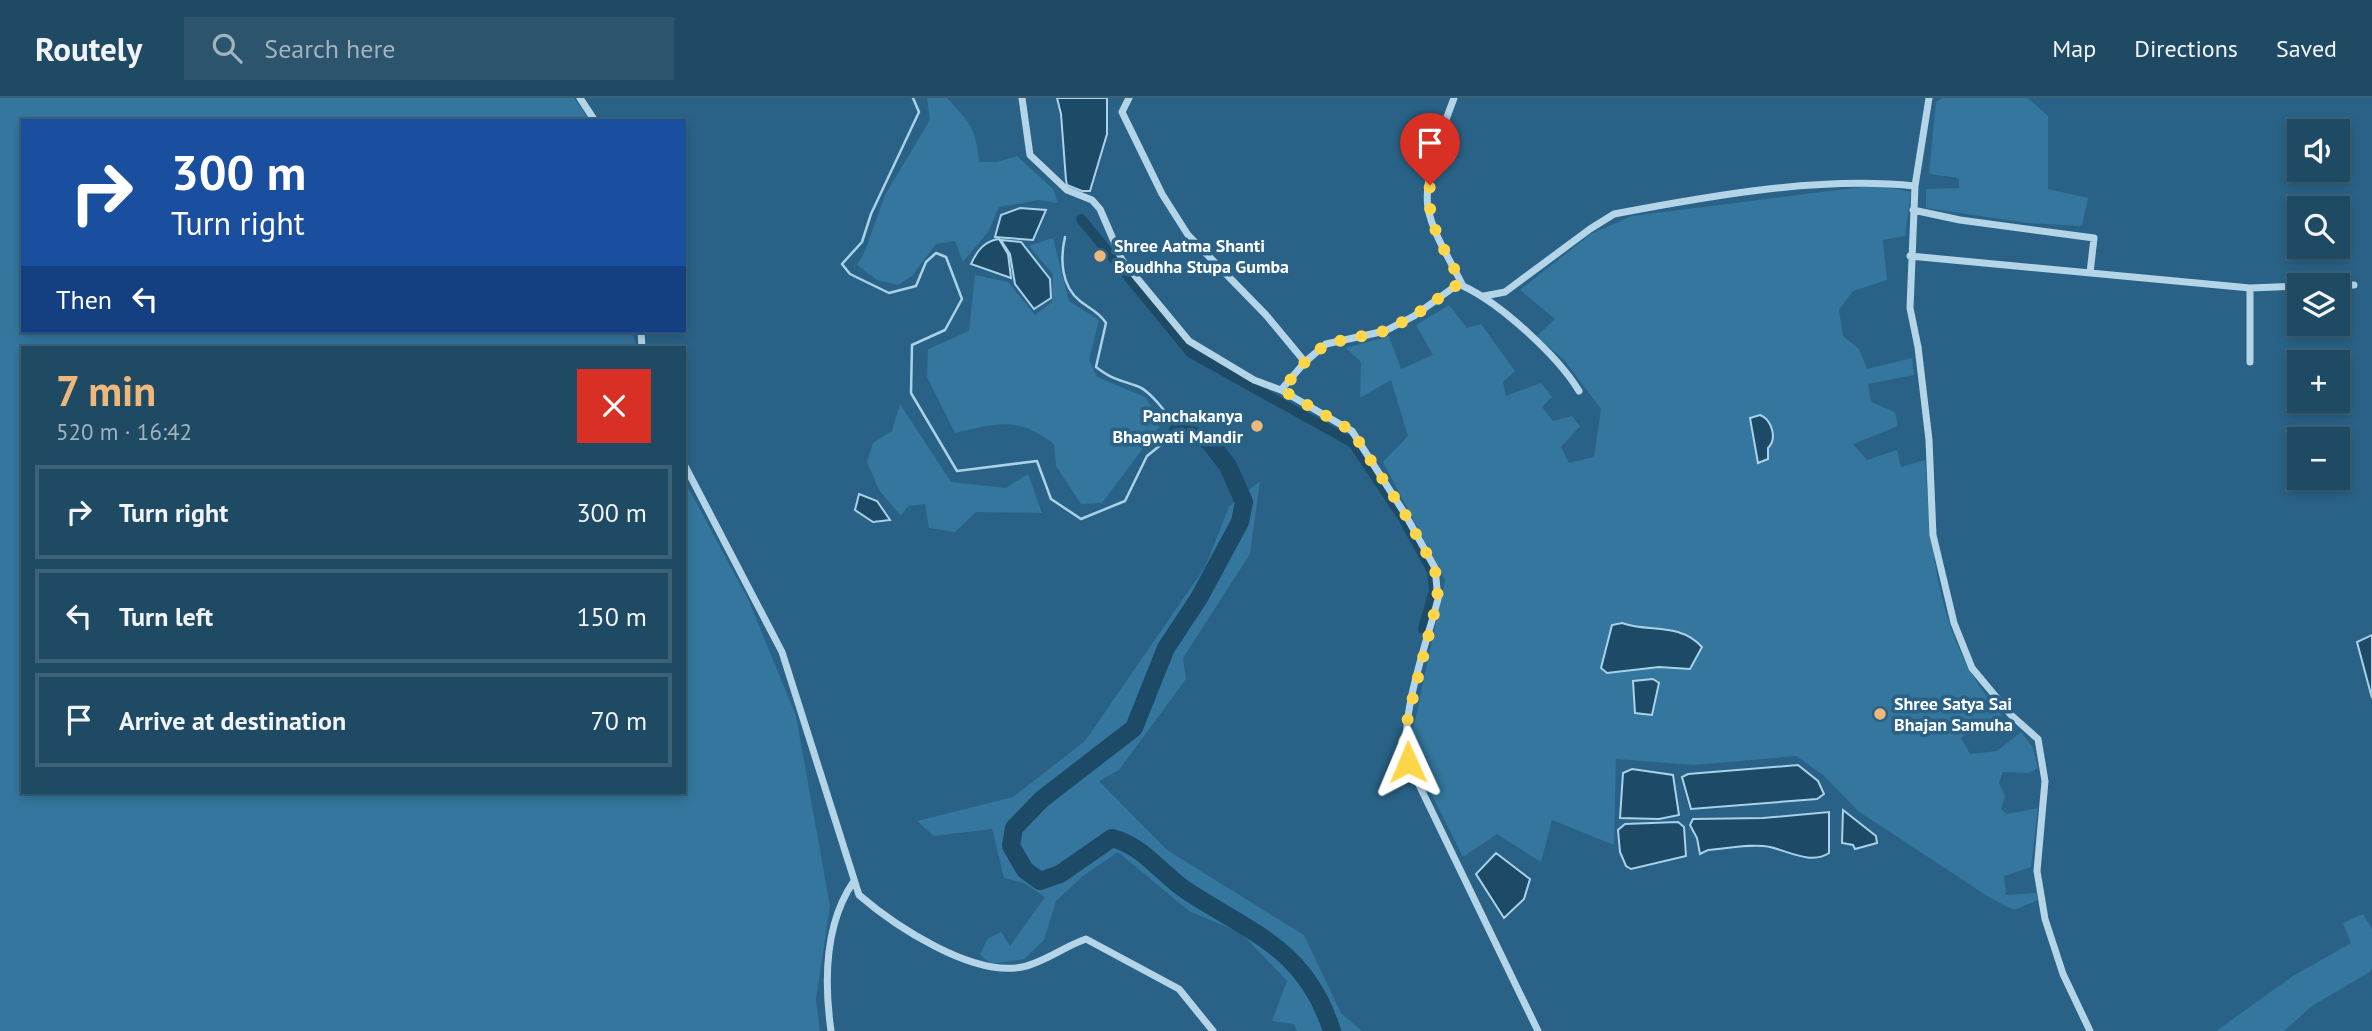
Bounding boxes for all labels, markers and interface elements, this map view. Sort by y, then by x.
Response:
search box [184,17,674,80]
text: Routely [35,27,142,70]
icon: search [208,29,246,67]
text: Search here [264,32,395,65]
text: Map [2052,33,2096,64]
text: Directions [2134,33,2238,64]
text: Saved [2276,33,2337,64]
pin [1400,113,1460,185]
map controls [2287,119,2350,490]
button: sound [2287,119,2350,182]
icon: arrive [1411,124,1449,162]
text: 300 m [171,140,306,204]
icon: right [56,147,147,238]
button: search [2287,196,2350,259]
text: Turn right [171,202,305,244]
place label: Shree Aatma Shanti Boudhha Stupa Gumba [1114,234,1289,278]
marker: Shree Aatma Shanti Boudhha Stupa Gumba [1092,248,1108,264]
button: layers [2287,273,2350,336]
icon: left [126,280,164,318]
text: Then [56,283,112,316]
button: + [2287,350,2350,413]
text: 7 min [56,363,156,418]
button: close [577,369,651,443]
place label: Panchakanya Bhagwati Mandir [1112,404,1244,448]
text: 520 m · 16:42 [56,417,192,446]
marker: Panchakanya Bhagwati Mandir [1249,418,1265,434]
button: − [2287,427,2350,490]
icon: right [60,493,98,531]
text: Turn right [119,496,228,529]
text: 300 m [576,496,647,529]
icon: left [60,597,98,635]
text: Turn left [119,600,213,633]
text: 150 m [576,600,647,633]
place label: Shree Satya Sai Bhajan Samuha [1894,692,2013,736]
icon: arrive [60,701,98,739]
text: Arrive at destination [119,704,346,737]
text: 70 m [591,704,647,737]
marker: Shree Satya Sai Bhajan Samuha [1872,706,1888,722]
position arrow [1371,725,1445,799]

